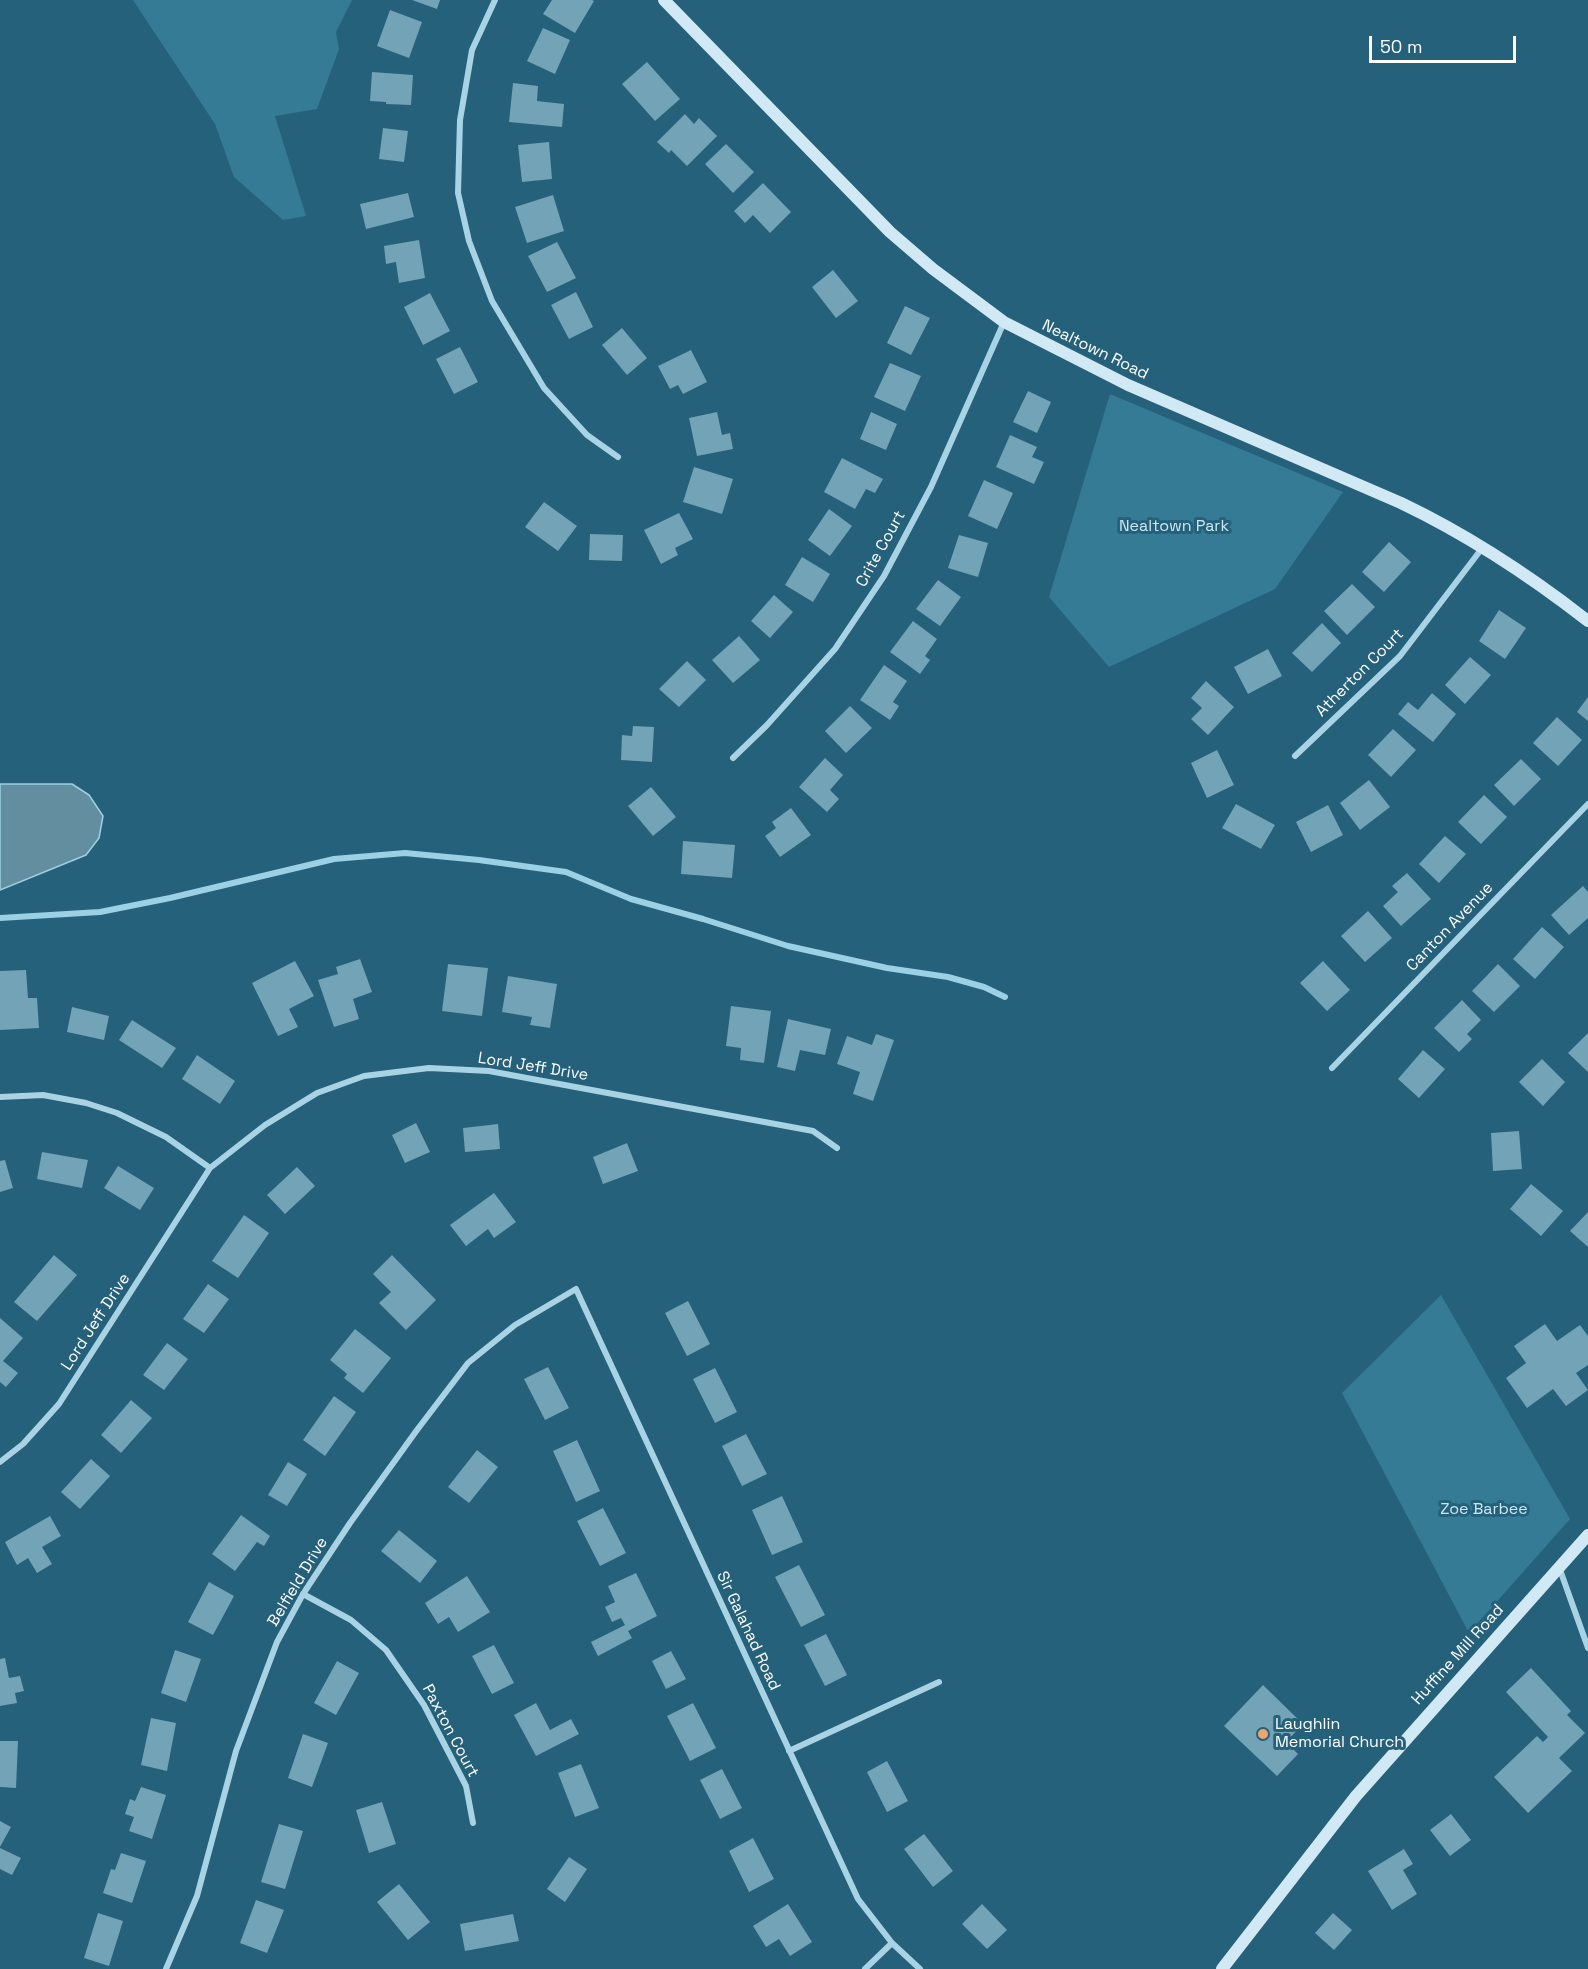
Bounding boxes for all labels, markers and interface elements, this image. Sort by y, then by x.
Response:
scale bar [1372,24,1519,62]
text: 50 m [1380,35,1422,58]
street label: Nealtown Road [1039,316,1151,384]
street label: Crite Court [852,508,910,590]
park label: Nealtown Park [1119,517,1229,537]
street label: Atherton Court [1312,625,1408,721]
street label: Canton Avenue [1403,878,1497,976]
street label: Lord Jeff Drive [476,1049,590,1085]
street label: Lord Jeff Drive [58,1270,134,1374]
park label: Zoe Barbee [1440,1500,1528,1520]
street label: Belfield Drive [264,1534,332,1630]
street label: Sir Galahad Road [712,1568,784,1694]
street label: Huffine Mill Road [1408,1601,1508,1709]
street label: Paxton Court [417,1681,483,1781]
place label: Laughlin Memorial Church [1275,1715,1404,1753]
marker: Laughlin Memorial Church [1256,1727,1270,1741]

